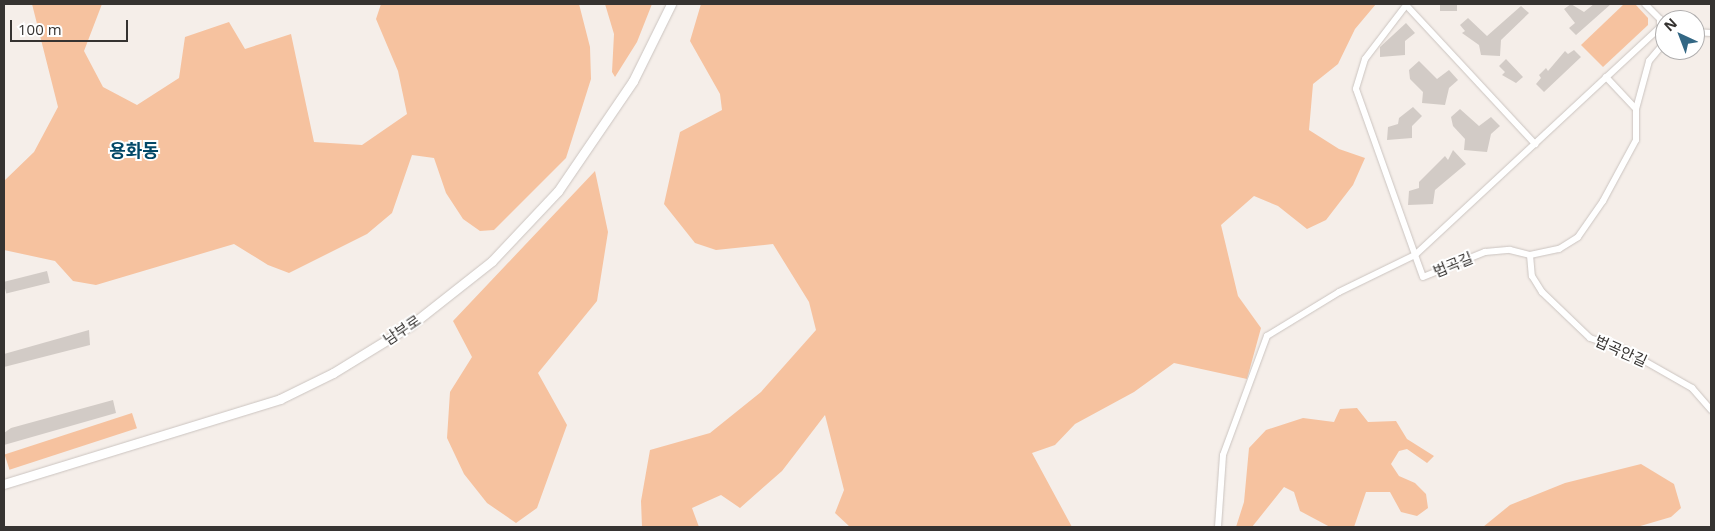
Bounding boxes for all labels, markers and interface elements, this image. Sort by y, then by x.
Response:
scale bar [12,10,130,42]
north arrow [1655,10,1705,60]
text: N [1659,14,1681,35]
text: 100 m [18,19,62,39]
district label: 용화동 [109,139,159,161]
street label: 법곡길 [1430,249,1476,281]
street label: 남부로 [380,311,424,349]
street label: 법곡안길 [1592,332,1650,370]

